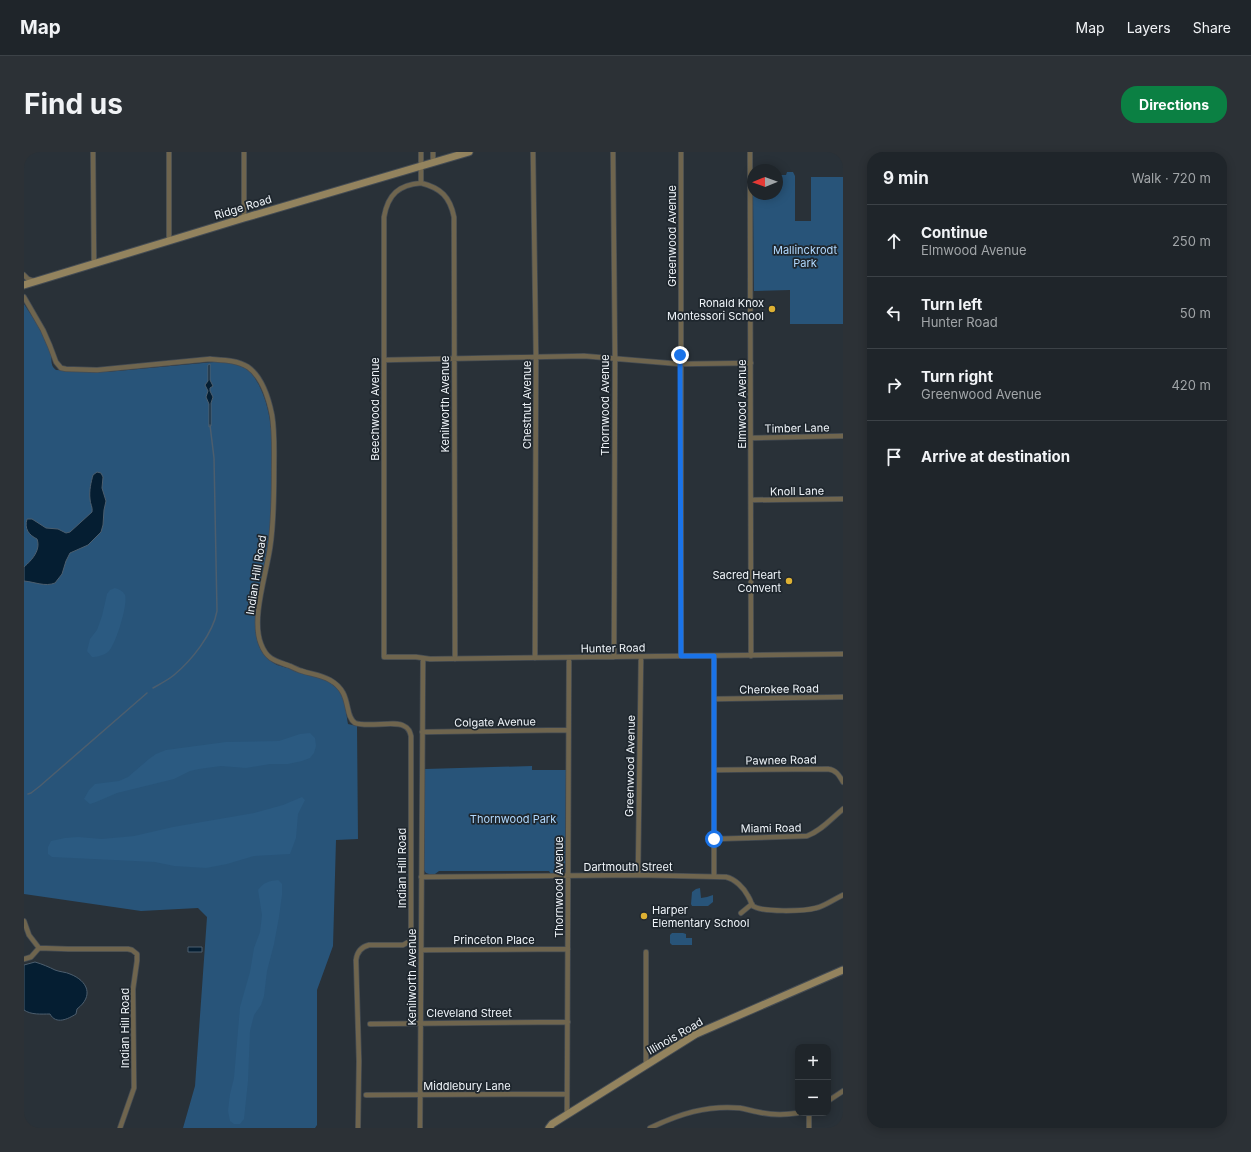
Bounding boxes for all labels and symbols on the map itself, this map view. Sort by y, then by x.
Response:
north arrow [747,164,783,200]
street label: Greenwood Avenue [665,185,679,287]
street label: Ridge Road [213,192,273,222]
park label: Mallinckrodt Park [773,243,837,270]
place label: Ronald Knox Montessori School [667,296,764,323]
marker: Ronald Knox Montessori School [767,304,777,314]
route end [671,346,689,364]
street label: Thornwood Avenue [598,354,612,456]
street label: Kenilworth Avenue [438,356,452,452]
street label: Beechwood Avenue [368,357,382,461]
street label: Elmwood Avenue [735,359,749,449]
street label: Chestnut Avenue [520,361,534,449]
street label: Timber Lane [764,420,830,436]
street label: Knoll Lane [770,484,824,498]
street label: Indian Hill Road [243,534,269,616]
place label: Sacred Heart Convent [712,568,781,595]
marker: Sacred Heart Convent [784,576,794,586]
street label: Hunter Road [580,640,646,656]
street label: Cherokee Road [739,681,819,697]
street label: Colgate Avenue [454,714,536,730]
street label: Greenwood Avenue [622,715,638,817]
street label: Pawnee Road [745,752,817,768]
park label: Thornwood Park [470,812,556,826]
street label: Miami Road [741,820,801,836]
street label: Indian Hill Road [395,828,409,908]
route start [705,830,723,848]
street label: Thornwood Avenue [552,836,566,938]
street label: Dartmouth Street [584,860,673,874]
place label: Harper Elementary School [652,903,749,930]
marker: Harper Elementary School [639,911,649,921]
street label: Kenilworth Avenue [405,929,419,1025]
street label: Princeton Place [453,933,535,947]
street label: Indian Hill Road [118,988,132,1068]
street label: Cleveland Street [426,1006,512,1020]
street label: Illinois Road [645,1014,705,1058]
street label: Middlebury Lane [423,1079,511,1093]

